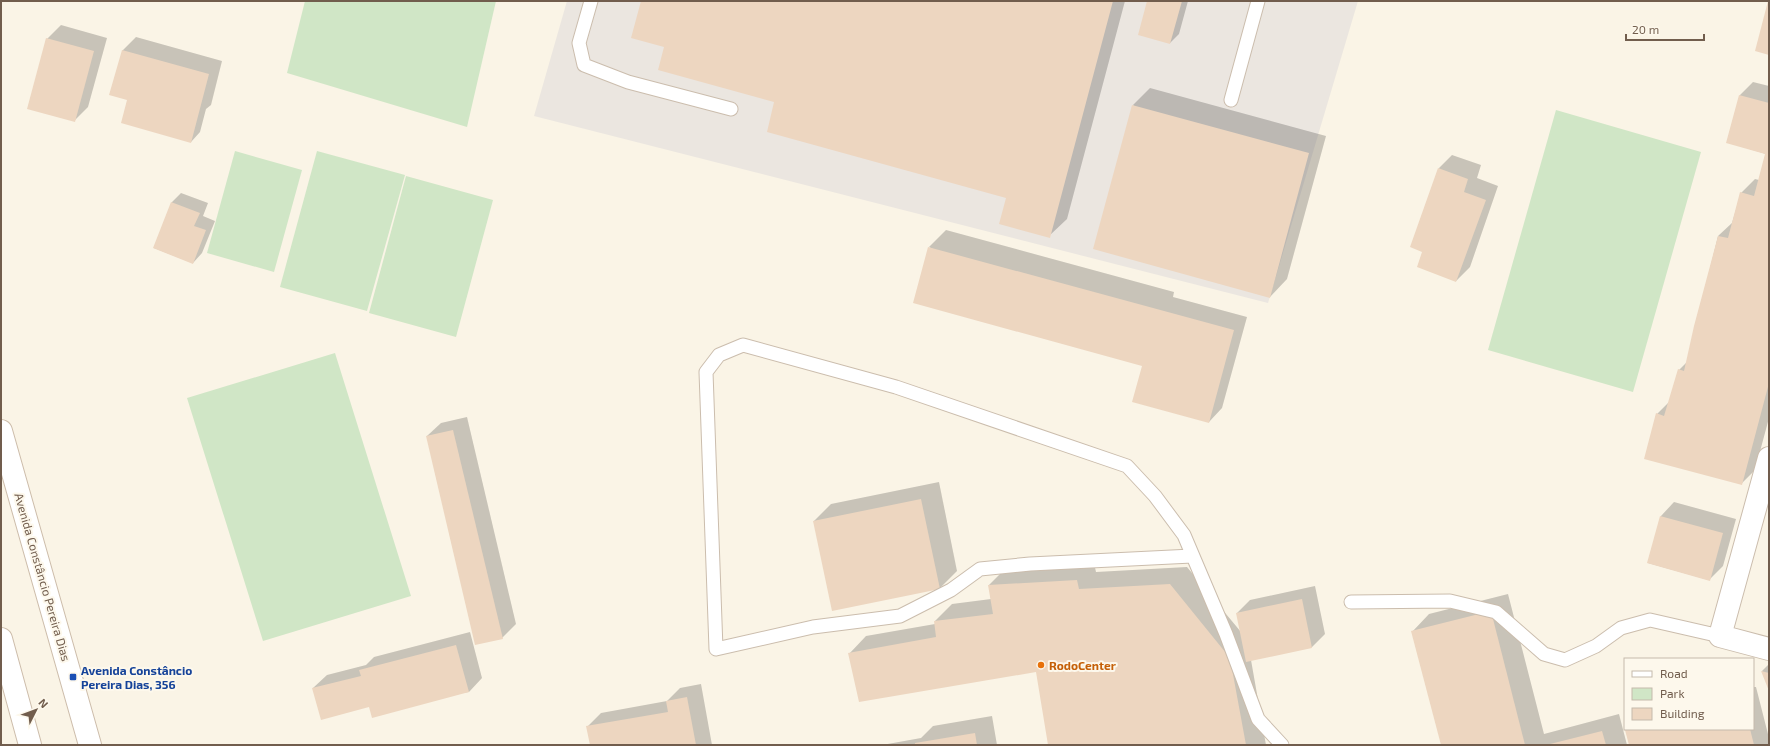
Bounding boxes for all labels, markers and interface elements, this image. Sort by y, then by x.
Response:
scale bar [1626,16,1704,42]
text: 20 m [1632,22,1659,36]
street label: Avenida Constâncio Pereira Dias [12,491,74,663]
place label: RodoCenter [1049,658,1116,672]
legend [1624,658,1754,730]
marker: RodoCenter [1036,660,1046,670]
place label: Avenida Constâncio Pereira Dias, 356 [81,663,192,691]
text: Road [1660,666,1688,680]
marker: Avenida Constâncio Pereira Dias, 356 [68,672,78,682]
text: Park [1660,686,1685,700]
north arrow [16,690,56,730]
text: N [36,696,51,710]
text: Building [1660,706,1705,720]

